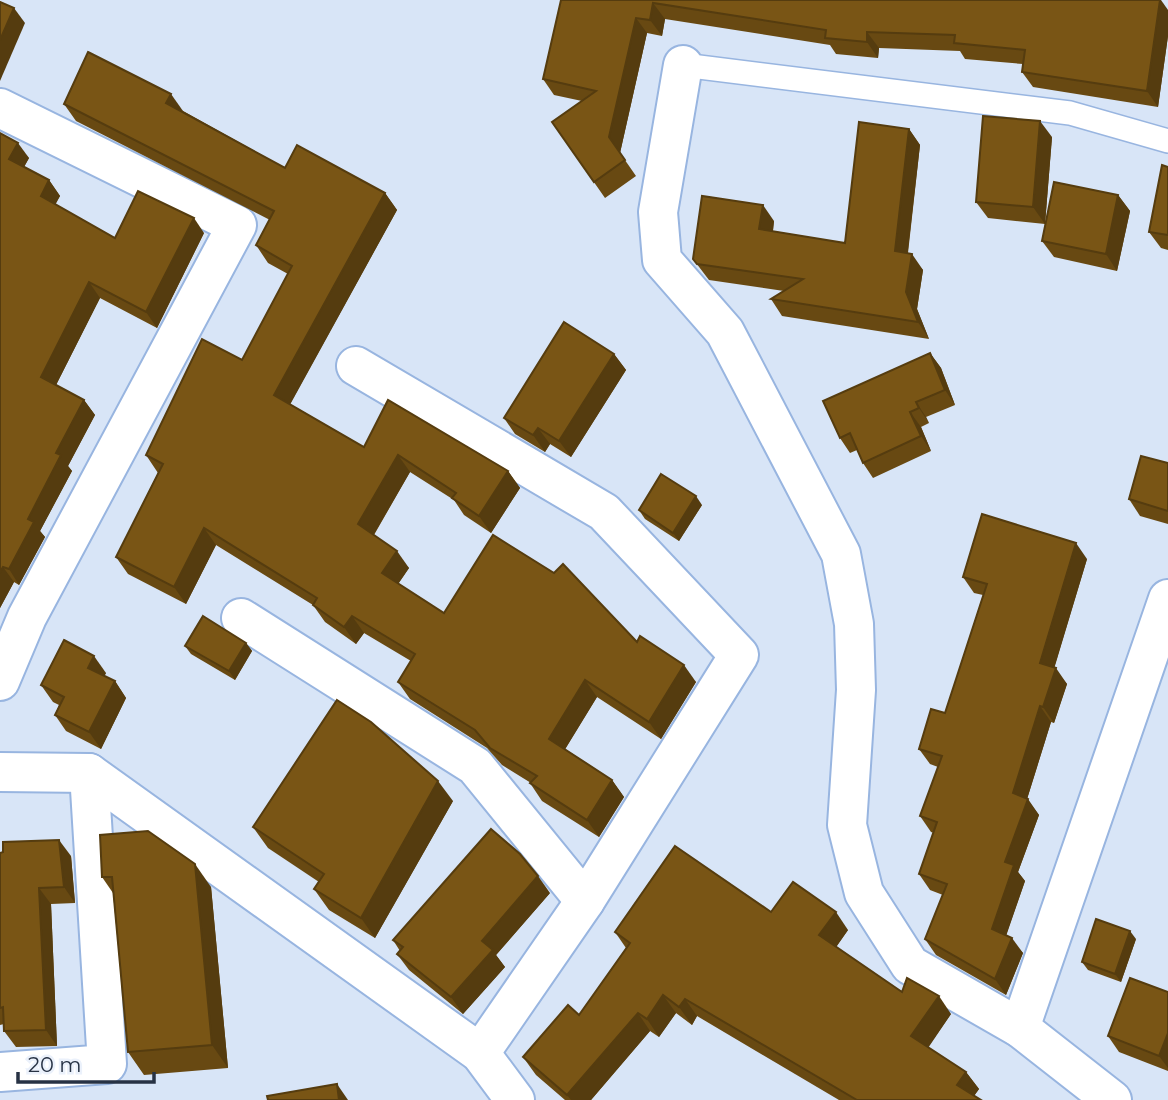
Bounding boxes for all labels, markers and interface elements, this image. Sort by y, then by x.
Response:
scale bar [18,1040,154,1084]
text: 20 m [28,1052,82,1077]

